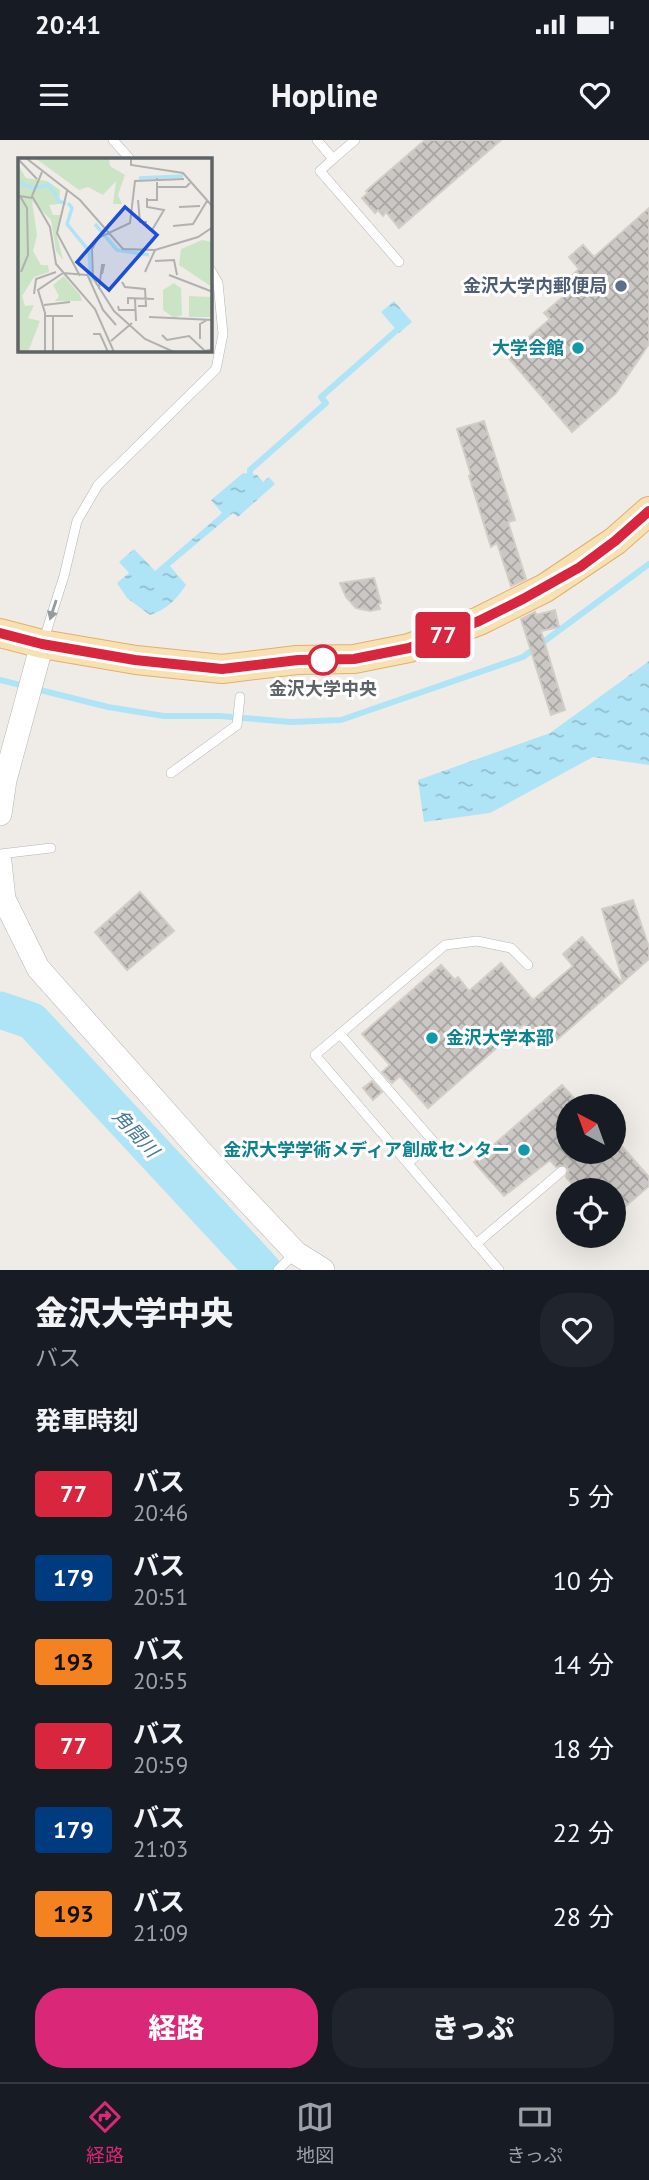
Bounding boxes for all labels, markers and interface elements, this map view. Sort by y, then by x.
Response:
text: 20:41 [35,8,101,41]
text: Hopline [271,74,378,116]
icon: menu [35,76,73,114]
icon: heart [576,76,614,114]
inset map [18,158,212,352]
place label: 金沢大学内郵便局 [463,274,607,297]
marker: 金沢大学内郵便局 [613,278,629,294]
place label: 大学会館 [492,336,564,359]
marker: 大学会館 [570,340,586,356]
one-way arrow [47,600,58,621]
line badge: 77 [412,612,474,658]
text: 77 [429,619,457,650]
marker: 金沢大学中央 [308,645,338,675]
place label: 金沢大学中央 [269,677,377,700]
place label: 金沢大学本部 [446,1026,554,1049]
marker: 金沢大学本部 [424,1030,440,1046]
north arrow [556,1094,626,1164]
map controls [556,1094,626,1248]
water label: 角間川 [108,1104,166,1163]
place label: 金沢大学学術メディア創成センター [223,1138,510,1161]
marker: 金沢大学学術メディア創成センター [516,1142,532,1158]
button: locate [556,1178,626,1248]
text: 金沢大学中央 [35,1291,233,1334]
button: heart [540,1293,614,1367]
text: バス [35,1343,81,1372]
text: 発車時刻 [35,1404,139,1437]
text: バス [133,1465,185,1498]
text: 77 [60,1478,87,1509]
text: 5 分 [567,1480,614,1513]
text: 20:46 [133,1498,188,1527]
text: バス [133,1549,185,1582]
text: 179 [53,1562,94,1593]
text: 10 分 [553,1564,614,1597]
text: 20:51 [133,1582,188,1611]
text: バス [133,1633,185,1666]
text: 193 [53,1646,94,1677]
text: 14 分 [553,1648,614,1681]
text: 20:55 [133,1666,188,1695]
text: バス [133,1717,185,1750]
text: 77 [60,1730,87,1761]
text: 18 分 [553,1732,614,1765]
text: 20:59 [133,1750,188,1779]
text: バス [133,1801,185,1834]
text: 179 [53,1814,94,1845]
text: 22 分 [553,1816,614,1849]
text: 21:03 [133,1834,188,1863]
text: バス [133,1885,185,1918]
text: 193 [53,1898,94,1929]
text: 28 分 [553,1900,614,1933]
text: 21:09 [133,1918,188,1947]
button: 経路 [35,1988,318,2068]
button: きっぷ [332,1988,614,2068]
tab: 経路 [86,2098,124,2167]
tab: 地図 [296,2098,334,2167]
tab: きっぷ [507,2098,563,2167]

